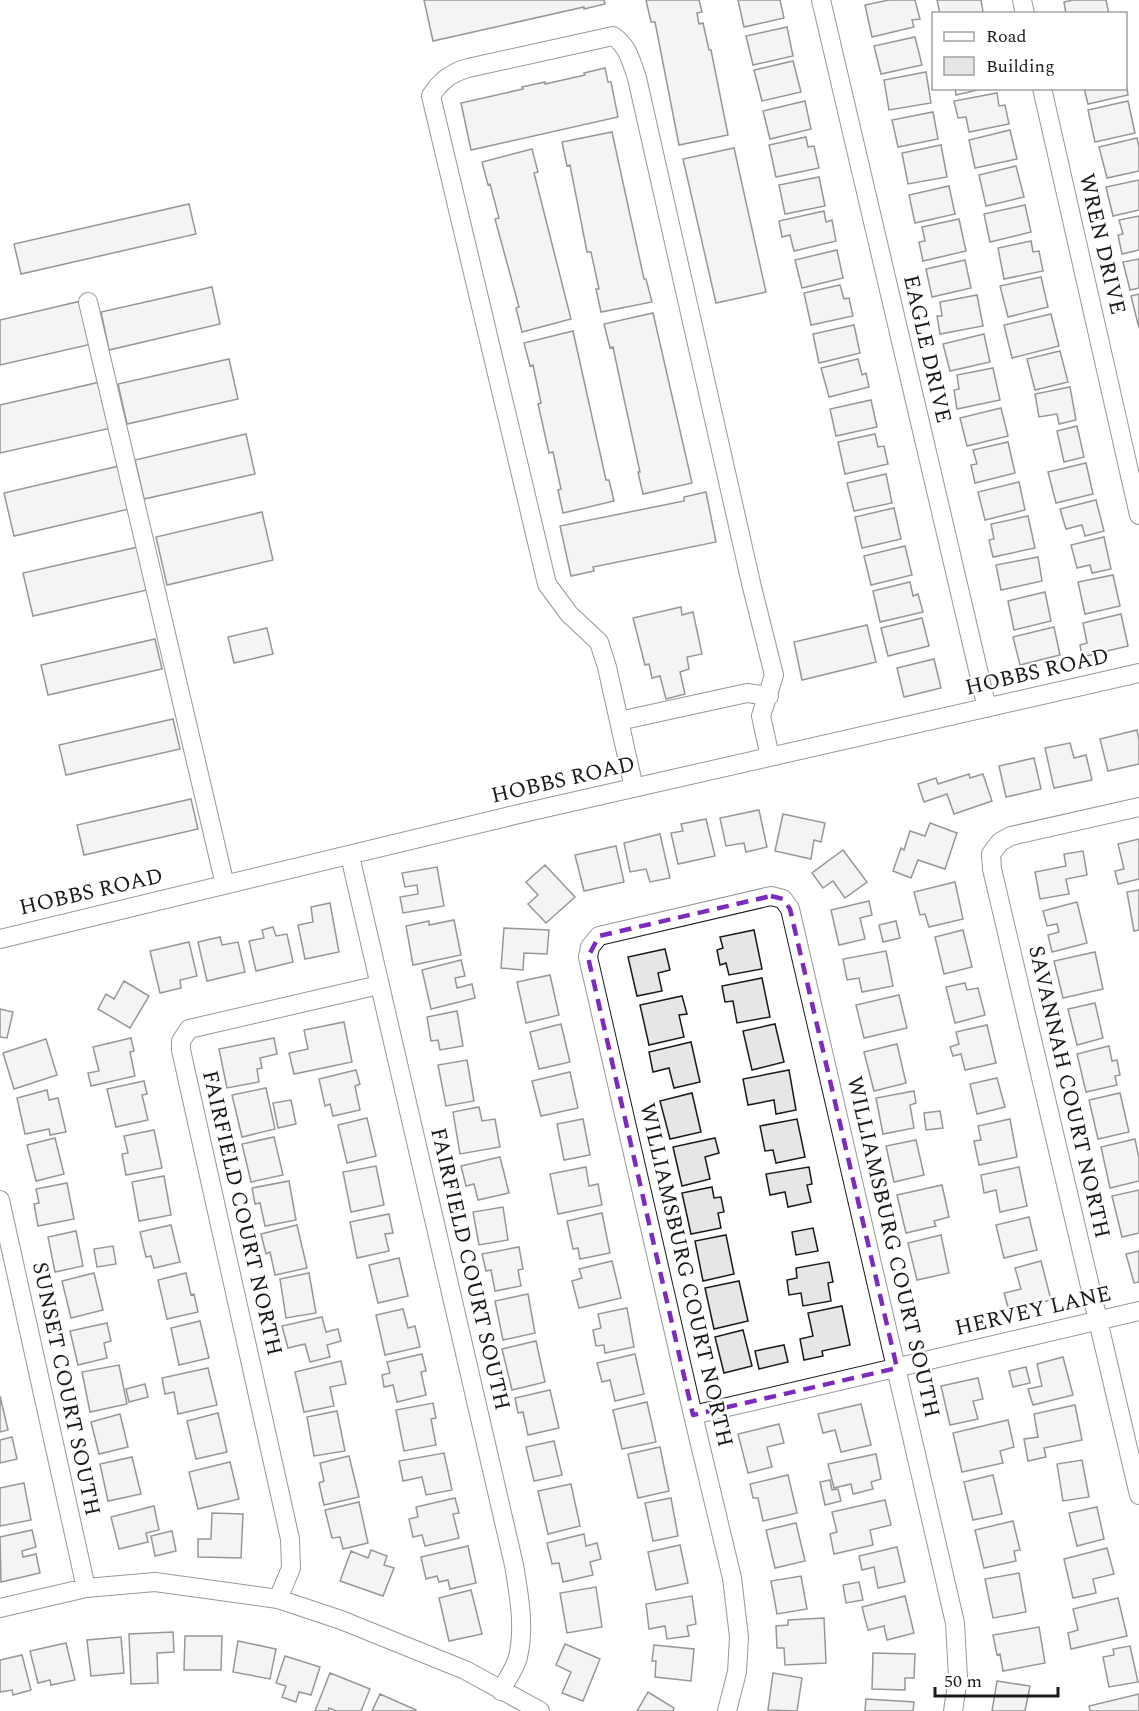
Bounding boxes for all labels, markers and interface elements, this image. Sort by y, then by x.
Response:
legend [932,12,1127,90]
text: Road [986,23,1027,50]
text: Building [986,53,1055,80]
street label: WREN DRIVE [1070,170,1134,318]
street label: EAGLE DRIVE [894,272,960,426]
street label: HOBBS ROAD [962,639,1112,705]
street label: HOBBS ROAD [488,747,638,813]
street label: HOBBS ROAD [16,859,166,925]
street label: SAVANNAH COURT NORTH [1019,942,1119,1242]
street label: FAIRFIELD COURT NORTH [193,1067,291,1359]
street label: WILLIAMSBURG COURT SOUTH [838,1073,948,1421]
street label: WILLIAMSBURG COURT NORTH [630,1100,742,1450]
street label: FAIRFIELD COURT SOUTH [421,1124,519,1414]
street label: SUNSET COURT SOUTH [23,1259,109,1519]
street label: HERVEY LANE [952,1277,1114,1345]
scale bar [935,1660,1058,1698]
text: 50 m [944,1668,982,1695]

